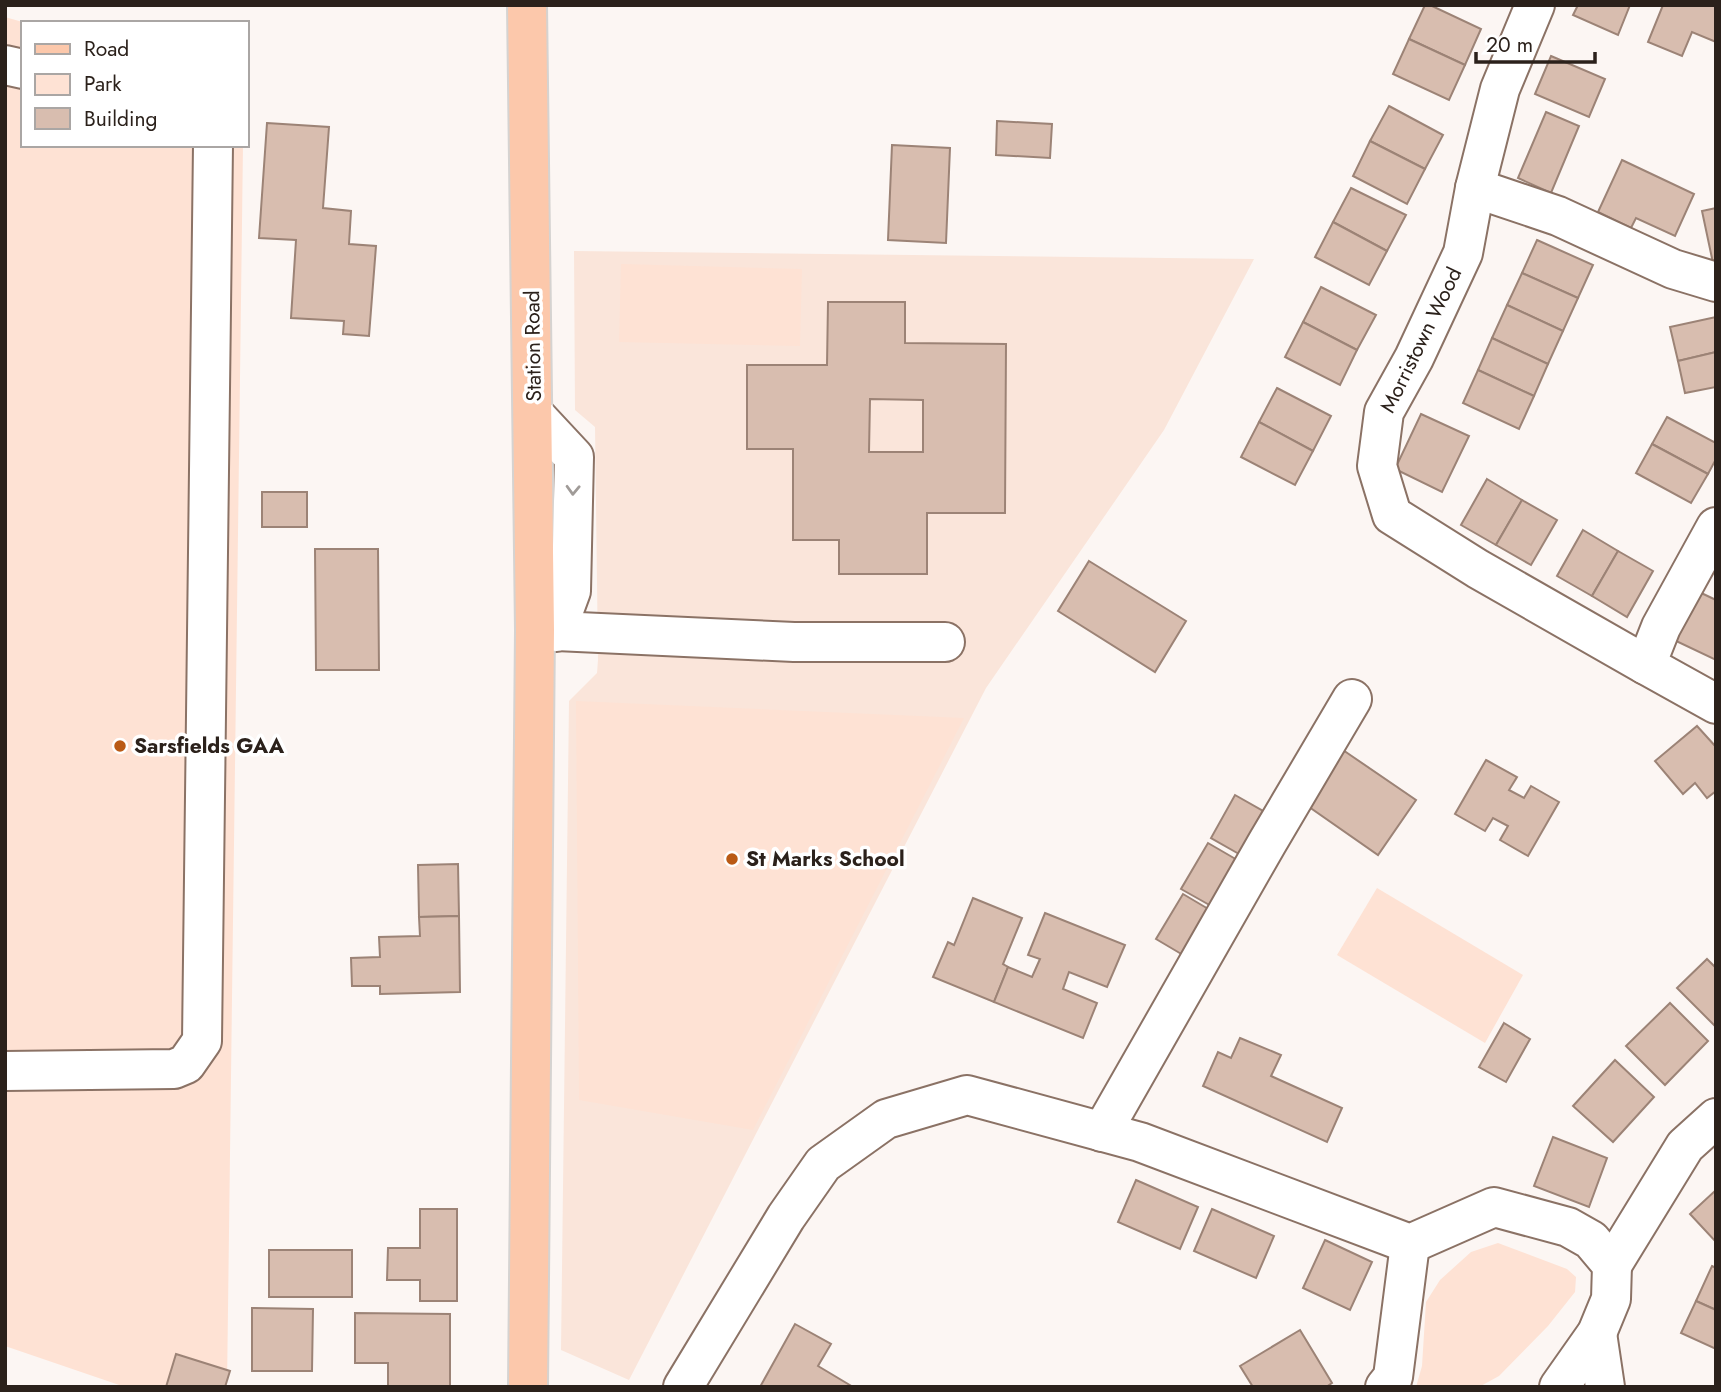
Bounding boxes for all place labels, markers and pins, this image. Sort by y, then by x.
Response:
place label: Sarsfields GAA [134,731,285,761]
marker: Sarsfields GAA [112,738,128,754]
place label: St Marks School [746,844,905,874]
marker: St Marks School [724,851,740,867]

